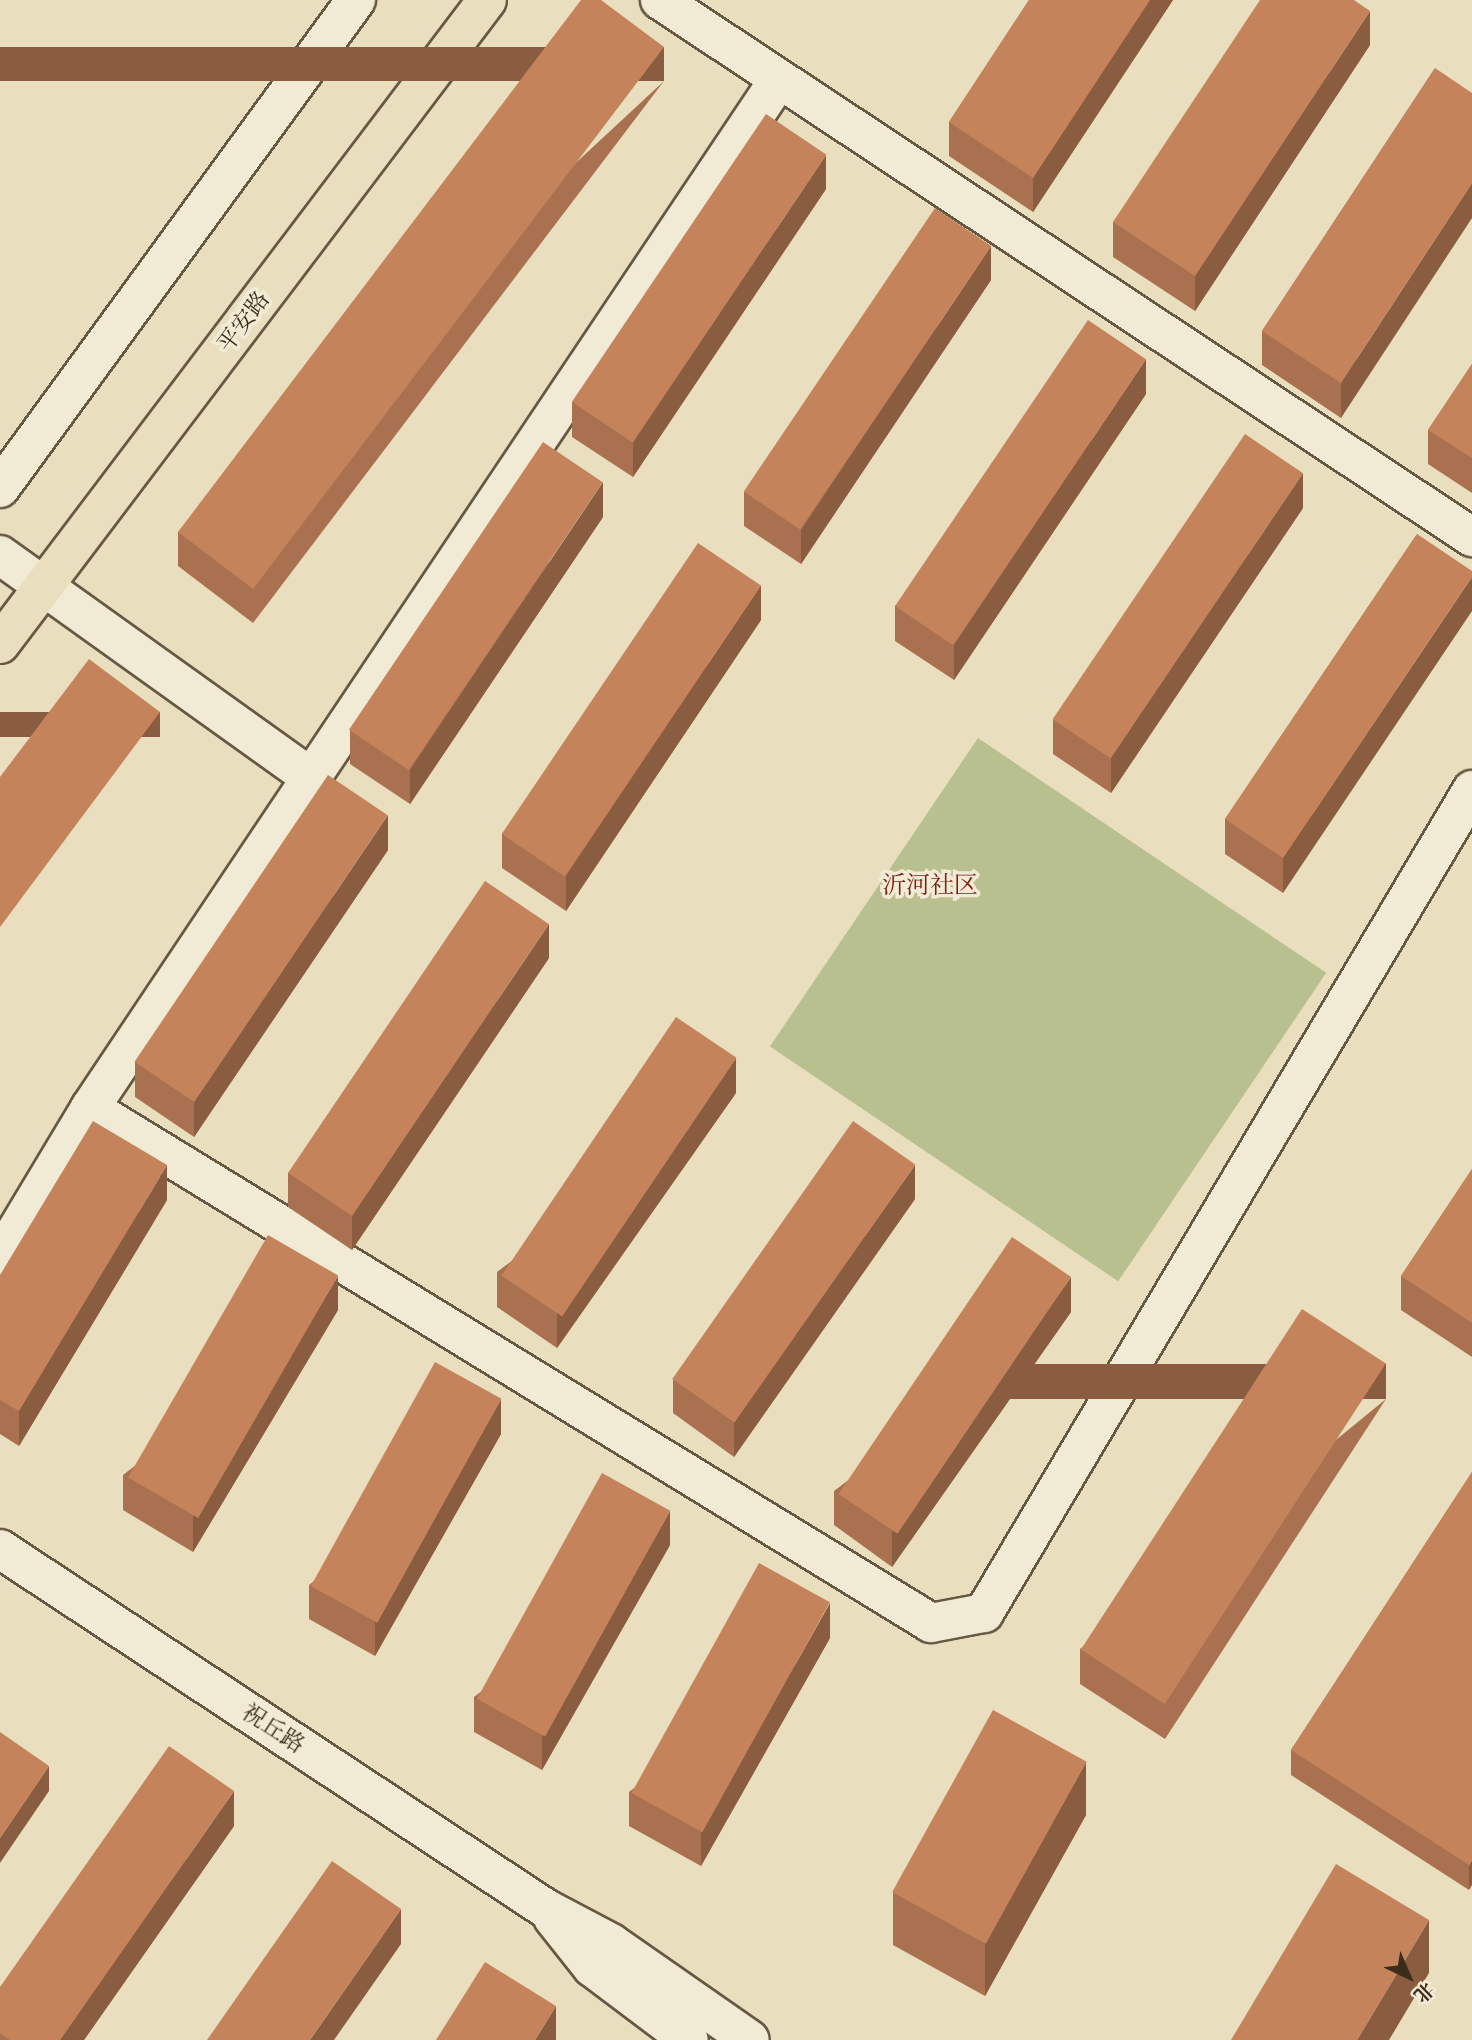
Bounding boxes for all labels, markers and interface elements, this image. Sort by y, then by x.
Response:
street label: 平安路 [212,286,276,358]
district label: 沂河社区 [882,872,978,900]
street label: 祝丘路 [237,1699,309,1759]
north arrow [1374,1942,1444,2012]
text: 北 [1409,1978,1438,2007]

